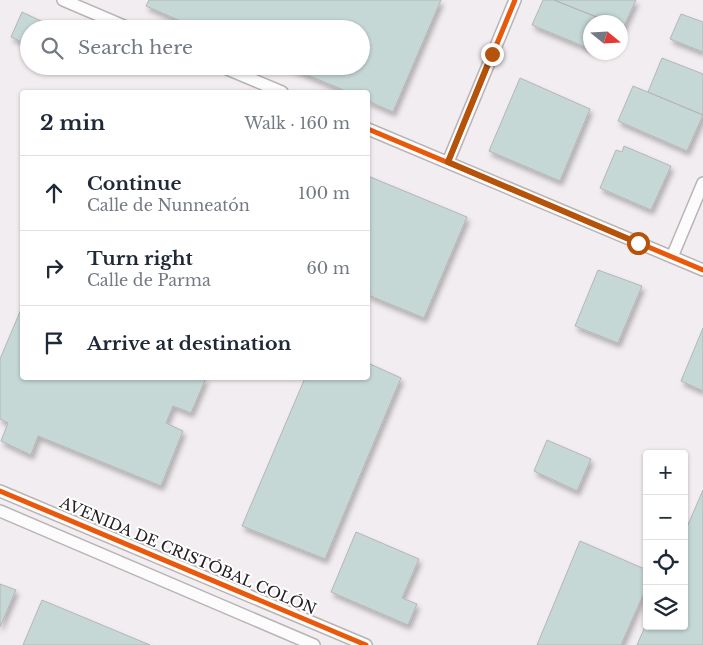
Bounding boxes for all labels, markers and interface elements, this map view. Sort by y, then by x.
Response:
north arrow [583,15,628,60]
search box [20,20,370,75]
icon: search [38,34,66,62]
text: Search here [78,36,193,59]
route end [481,43,504,66]
text: 2 min [40,110,105,136]
text: Walk · 160 m [245,113,350,133]
text: Continue [87,172,182,195]
icon: ahead [40,179,68,207]
text: 100 m [298,183,350,203]
text: Calle de Nunneatón [87,195,250,215]
route start [627,232,650,255]
text: Turn right [87,247,193,270]
icon: right [40,254,68,282]
text: 60 m [307,258,350,278]
text: Calle de Parma [87,270,211,290]
icon: arrive [40,329,68,357]
text: Arrive at destination [87,332,291,355]
map controls [643,450,688,630]
button: + [643,450,688,495]
street label: AVENIDA DE CRISTÓBAL COLÓN [56,492,319,618]
button: − [643,495,688,540]
button: locate [643,540,688,585]
button: layers [643,585,688,630]

